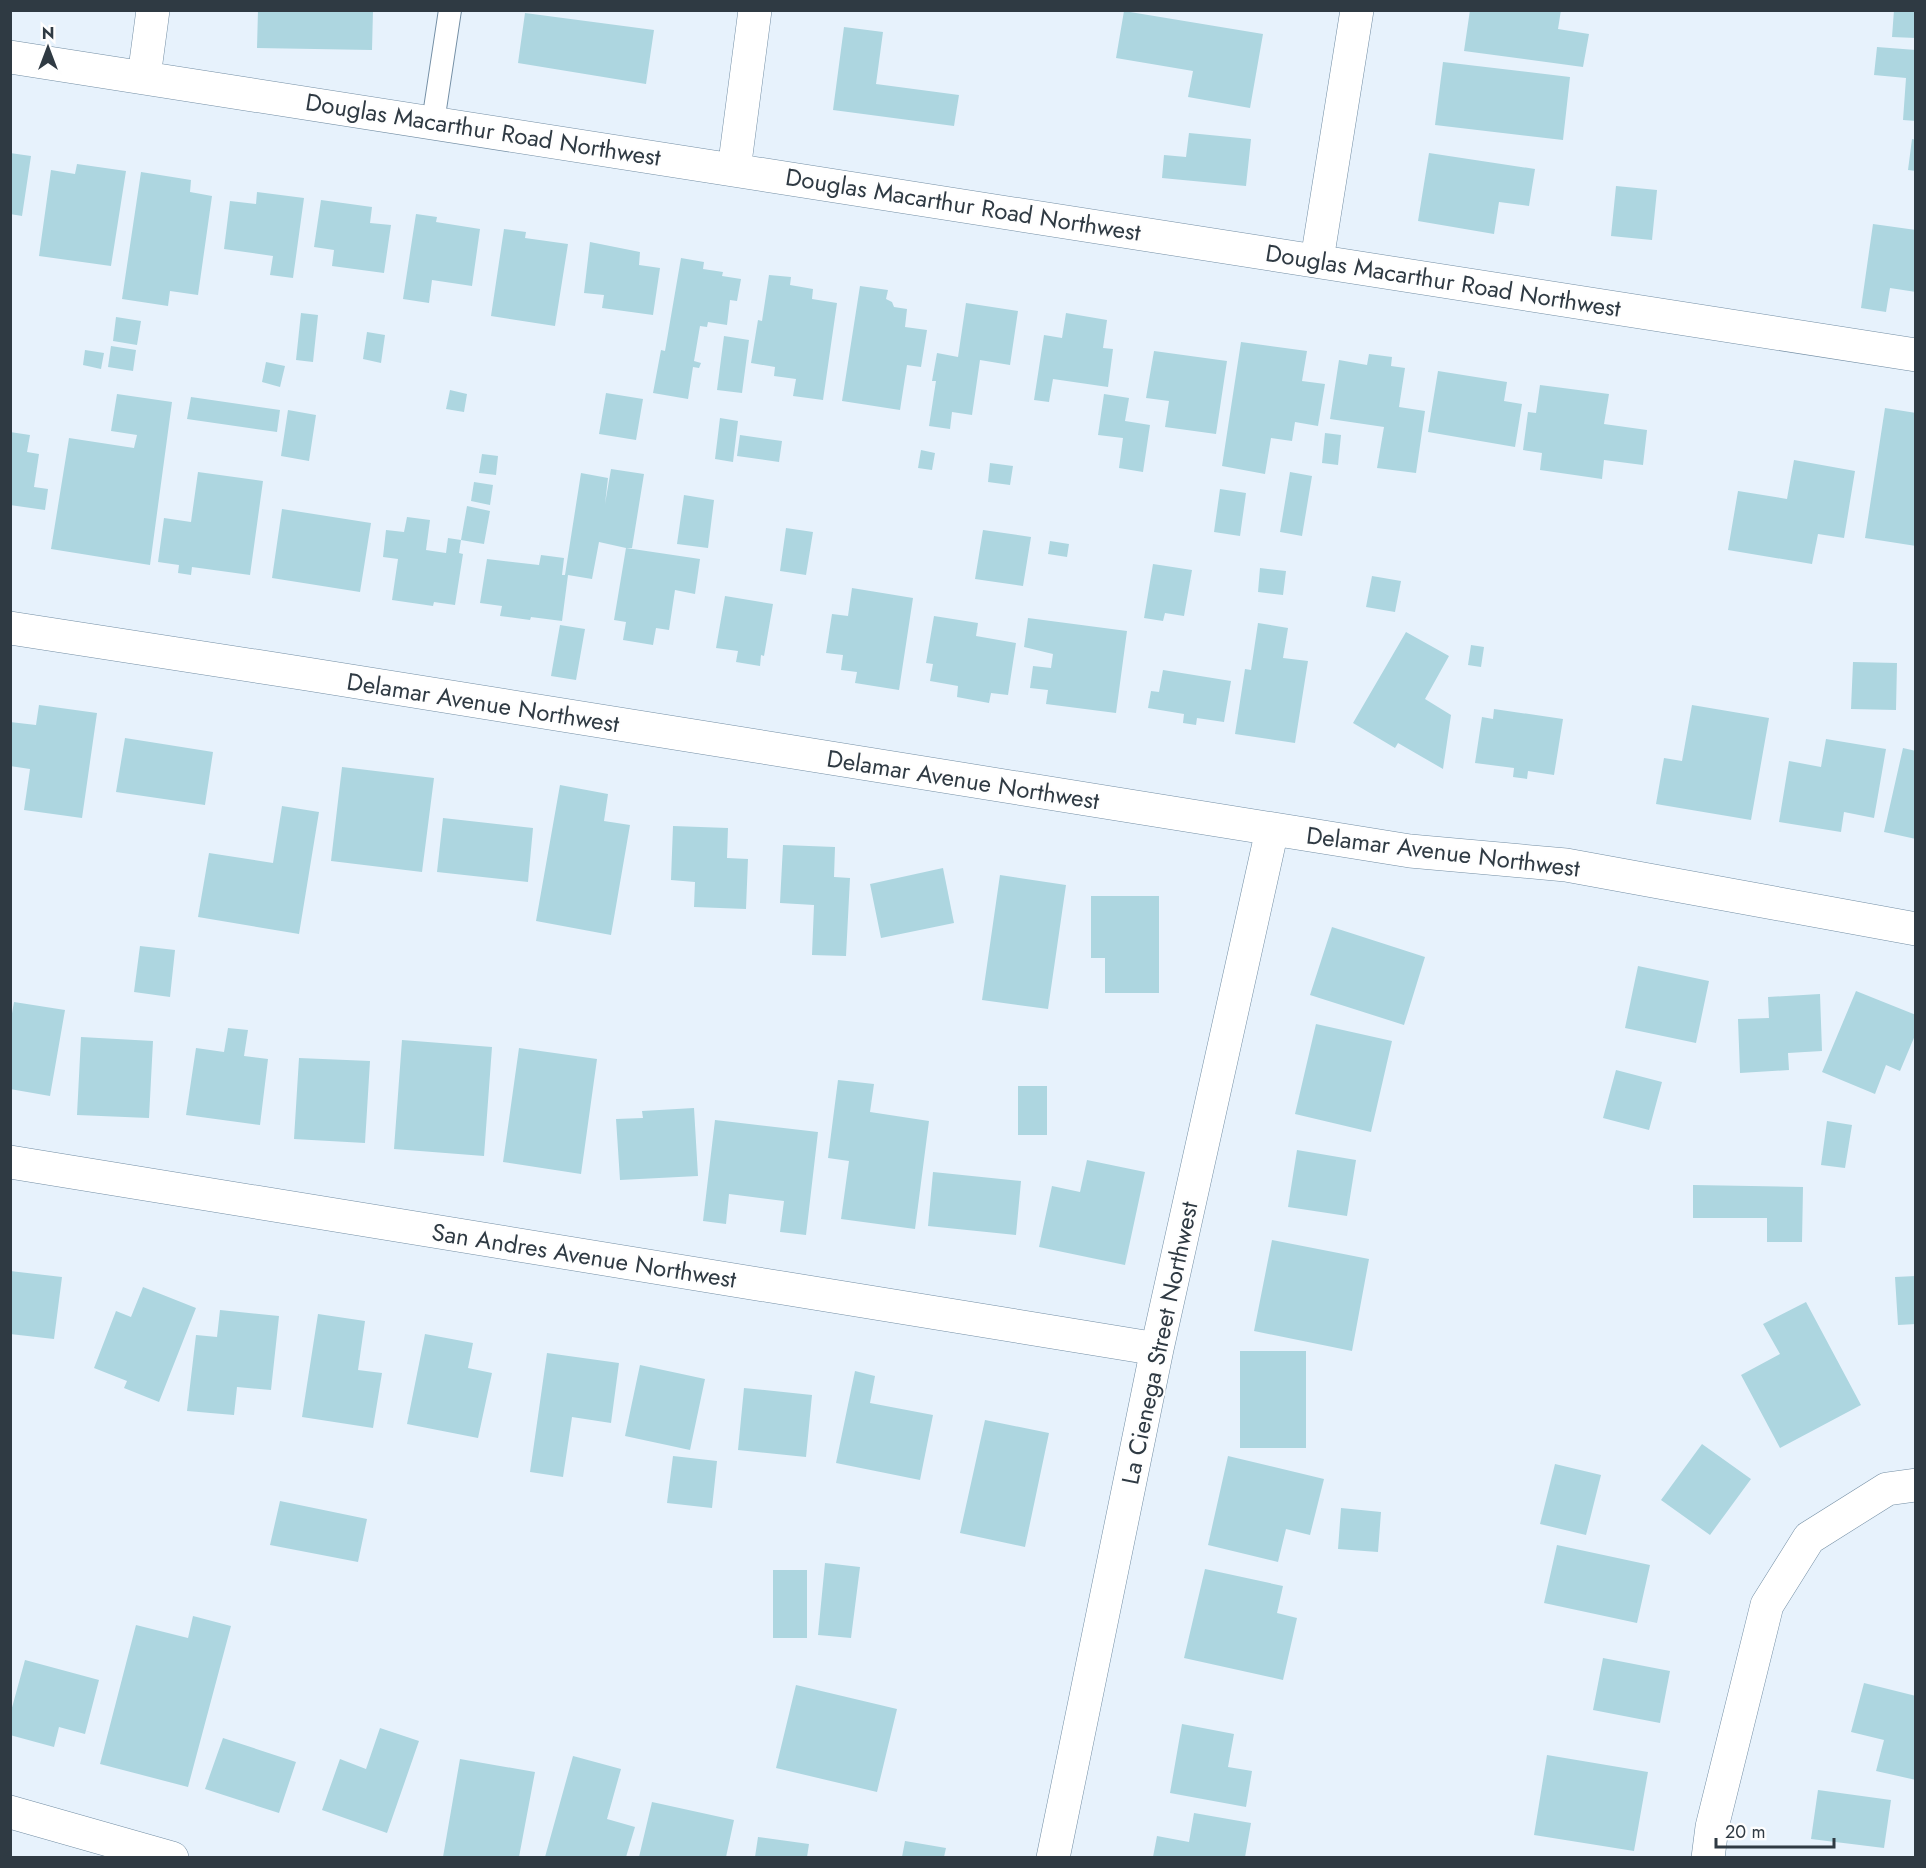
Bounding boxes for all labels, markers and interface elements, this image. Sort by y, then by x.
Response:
north arrow [18,18,78,78]
text: N [42,22,54,45]
street label: Douglas Macarthur Road Northwest [303,84,663,175]
street label: Douglas Macarthur Road Northwest [783,159,1143,250]
street label: Douglas Macarthur Road Northwest [1263,235,1623,326]
street label: Delamar Avenue Northwest [344,664,622,741]
street label: Delamar Avenue Northwest [824,741,1102,818]
street label: Delamar Avenue Northwest [1304,817,1582,886]
street label: La Cienega Street Northwest [1112,1198,1207,1488]
street label: San Andres Avenue Northwest [429,1214,739,1297]
scale bar [1716,1811,1834,1849]
text: 20 m [1725,1819,1765,1845]

